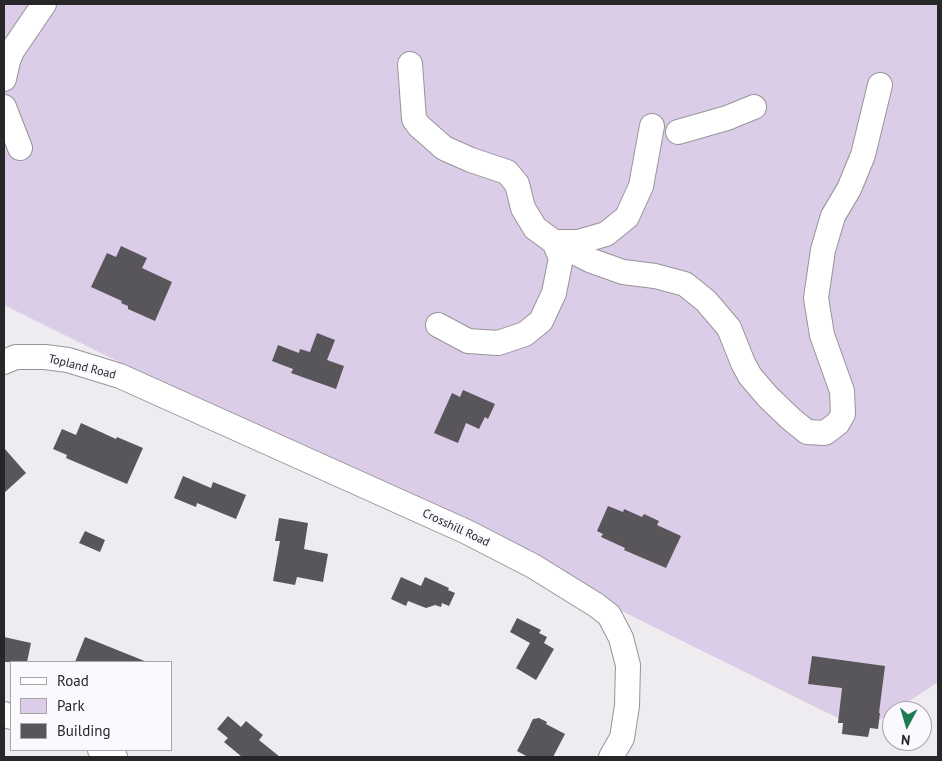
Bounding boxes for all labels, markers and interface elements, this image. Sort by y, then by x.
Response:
street label: Topland Road [47,352,117,382]
street label: Crosshill Road [420,506,492,550]
legend [10,661,172,751]
text: Road [57,671,89,690]
text: Park [57,696,85,715]
north arrow [882,701,932,751]
text: Building [57,721,111,740]
text: N [900,730,911,749]

